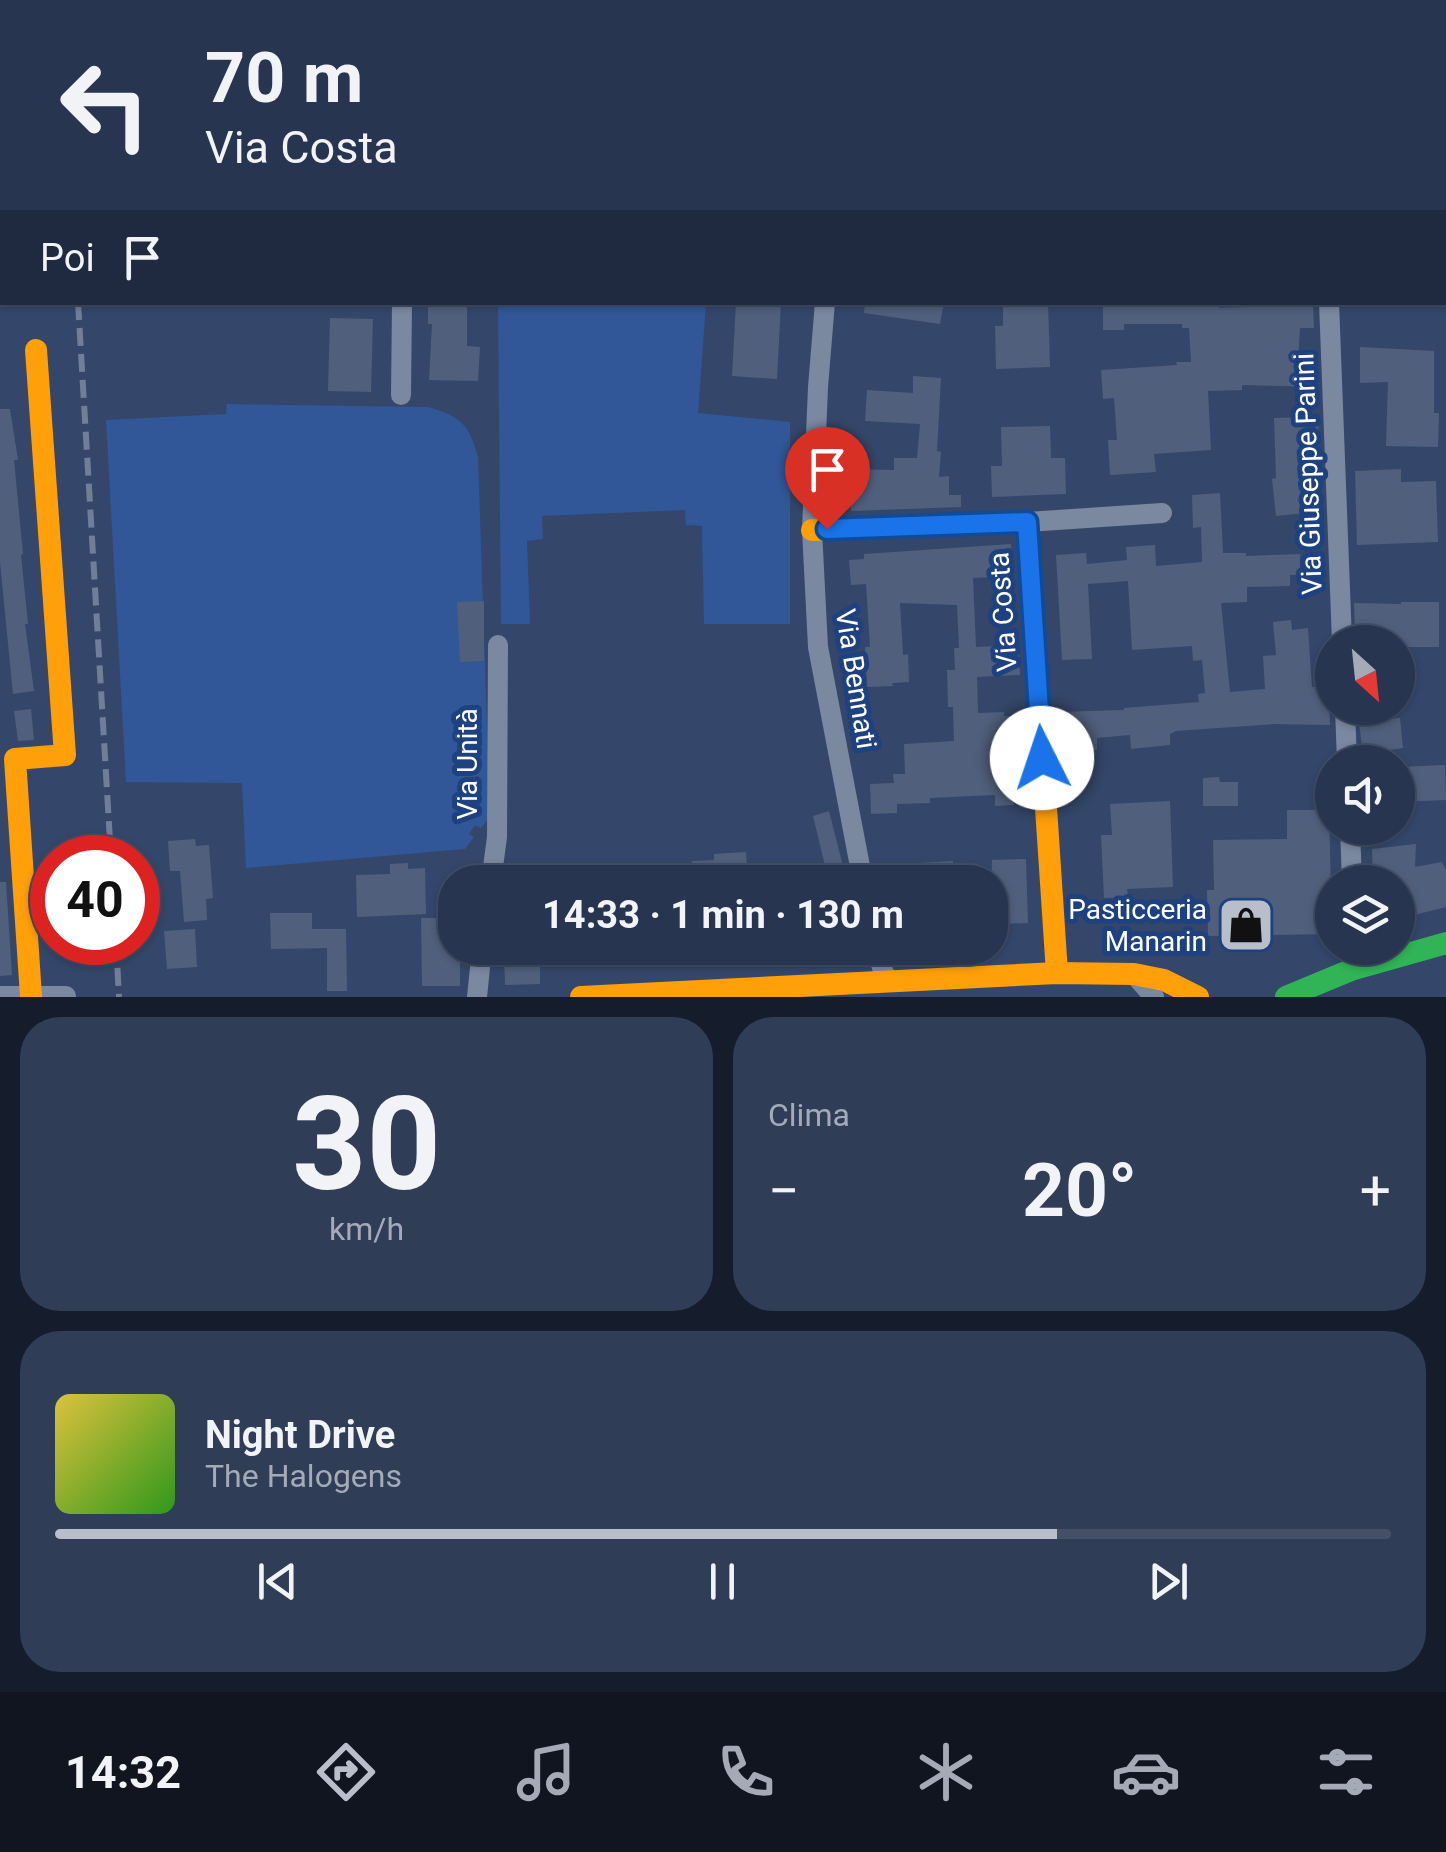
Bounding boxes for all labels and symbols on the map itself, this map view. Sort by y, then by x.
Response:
street label: Via Giuseppe Parini [1287,353,1329,595]
pin [785,427,870,530]
street label: Via Costa [982,551,1024,673]
street label: Via Bennati [829,607,883,751]
north arrow [1315,625,1415,725]
position arrow [990,706,1094,810]
street label: Via Unità [451,708,484,820]
speed limit sign: 40 [30,835,160,965]
place label: Pasticceria Manarin [1068,893,1207,958]
shop icon: Pasticceria Manarin [1216,895,1276,955]

